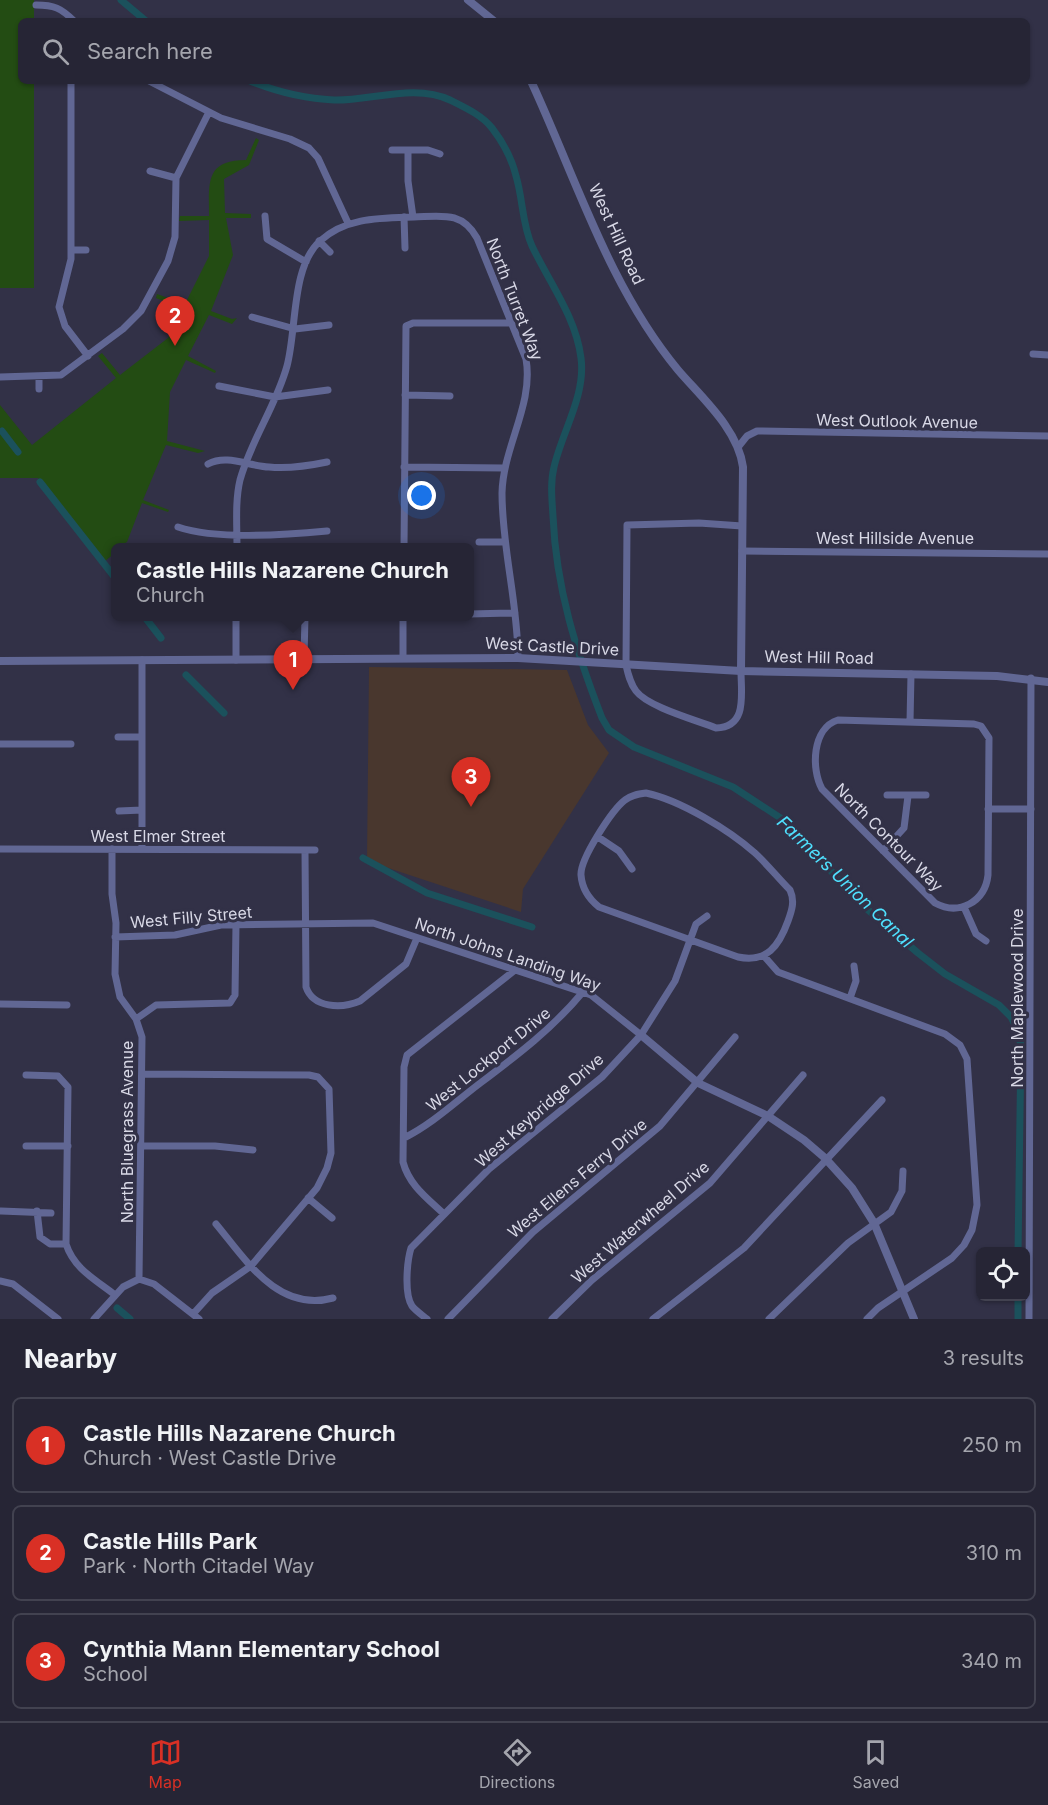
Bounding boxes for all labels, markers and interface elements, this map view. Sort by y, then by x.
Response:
search box [18,18,1030,84]
icon: search [39,35,72,68]
text: Search here [87,38,213,64]
street label: West Hill Road [585,180,649,288]
street label: North Turret Way [482,235,548,363]
pin: 2 [156,296,195,346]
street label: West Outlook Avenue [816,410,978,432]
your location [407,481,436,510]
street label: West Hillside Avenue [816,528,974,548]
popup [111,543,474,621]
text: Castle Hills Nazarene Church [136,557,449,583]
text: Church [136,583,205,607]
street label: West Castle Drive [484,633,620,659]
pin: 1 [274,640,312,690]
street label: West Hill Road [764,646,874,668]
pin: 3 [452,758,490,807]
street label: North Contour Way [831,779,947,895]
water label: Farmers Union Canal [773,811,918,952]
street label: West Elmer Street [91,826,225,846]
street label: West Filly Street [129,902,253,932]
street label: North Maplewood Drive [1007,908,1027,1088]
street label: North Johns Landing Way [412,913,604,995]
street label: West Lockport Drive [422,1003,554,1115]
street label: North Bluegrass Avenue [117,1041,137,1223]
street label: West Keybridge Drive [471,1049,607,1171]
street label: West Ellens Ferry Drive [503,1114,651,1242]
street label: West Waterwheel Drive [567,1157,713,1287]
map controls [976,1247,1030,1301]
button: locate [976,1247,1030,1301]
text: Nearby [24,1343,117,1374]
text: 3 results [943,1346,1024,1370]
text: Castle Hills Nazarene Church [83,1420,396,1446]
text: 1 [41,1433,50,1457]
text: 250 m [962,1433,1022,1457]
text: Church · West Castle Drive [83,1446,337,1470]
text: Castle Hills Park [83,1528,257,1554]
text: 2 [39,1541,52,1565]
text: 310 m [966,1541,1022,1565]
text: Park · North Citadel Way [83,1554,314,1578]
text: Cynthia Mann Elementary School [83,1636,440,1662]
text: 3 [39,1649,52,1673]
text: 340 m [961,1649,1022,1673]
text: School [83,1662,148,1686]
tab: Map [149,1736,182,1792]
tab: Directions [479,1736,555,1792]
tab: Saved [853,1736,899,1792]

